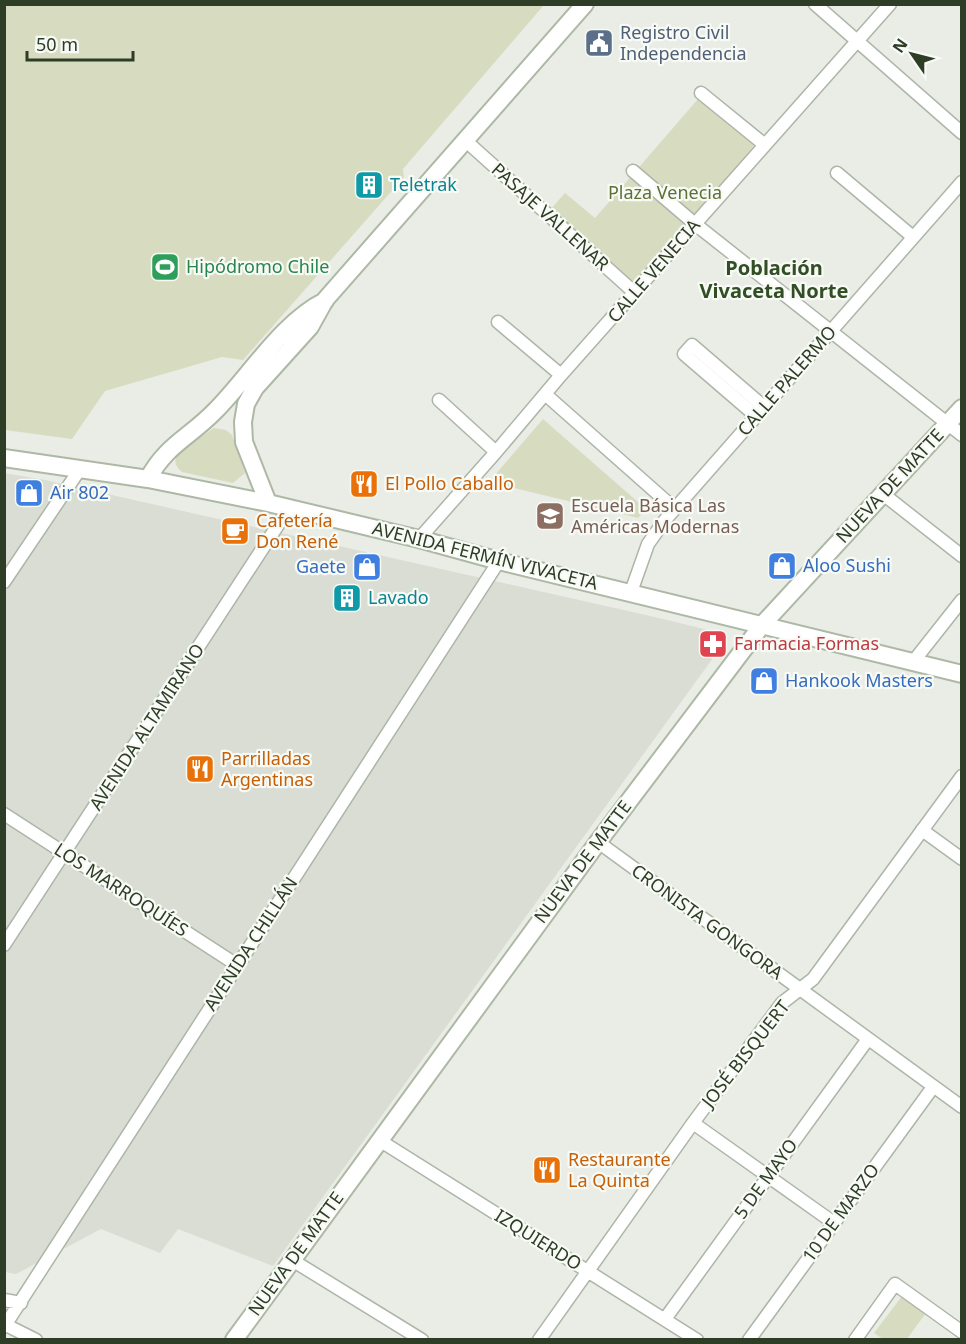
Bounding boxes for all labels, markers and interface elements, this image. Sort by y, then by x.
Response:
place label: Registro Civil Independencia [620,20,747,65]
scale bar [27,24,134,62]
north arrow [882,24,942,84]
public building icon: Registro Civil Independencia [583,27,615,59]
text: 50 m [36,32,78,56]
text: N [887,34,912,57]
street label: PASAJE VALLENAR [487,157,615,275]
building icon: Teletrak [353,169,385,201]
place label: Teletrak [390,172,457,196]
park label: Plaza Venecia [608,180,722,204]
street label: CALLE VENECIA [602,213,705,327]
sports icon: Hipódromo Chile [149,251,181,283]
place label: Hipódromo Chile [186,254,329,278]
district label: Población Vivaceta Norte [700,254,848,304]
street label: CALLE PALERMO [732,320,841,441]
street label: NUEVA DE MATTE [830,423,948,548]
restaurant icon: El Pollo Caballo [348,468,380,500]
place label: El Pollo Caballo [385,471,514,495]
shop icon: Air 802 [13,477,45,509]
place label: Air 802 [50,480,109,504]
place label: Escuela Básica Las Américas Modernas [571,493,739,538]
school or university icon: Escuela Básica Las Américas Modernas [534,500,566,532]
place label: Cafetería Don René [256,508,338,553]
cafe icon: Cafetería Don René [219,515,251,547]
street label: AVENIDA FERMÍN VIVACETA [370,515,601,595]
shop icon: Aloo Sushi [766,550,798,582]
shop icon: Gaete [351,551,383,583]
place label: Aloo Sushi [803,553,891,577]
place label: Gaete [296,554,346,578]
building icon: Lavado [331,582,363,614]
place label: Lavado [368,585,429,609]
pharmacy icon: Farmacia Formas [697,628,729,660]
place label: Farmacia Formas [734,631,879,655]
street label: AVENIDA ALTAMIRANO [83,639,209,814]
shop icon: Hankook Masters [748,665,780,697]
place label: Hankook Masters [785,668,933,692]
place label: Parrilladas Argentinas [221,746,313,791]
restaurant icon: Parrilladas Argentinas [184,753,216,785]
street label: NUEVA DE MATTE [528,795,636,928]
street label: LOS MARROQUÍES [50,837,193,942]
street label: CRONISTA GONGORA [627,858,789,985]
street label: AVENIDA CHILLÁN [198,872,302,1015]
street label: JOSÉ BISQUERT [695,995,795,1113]
street label: 5 DE MAYO [728,1134,802,1223]
place label: Restaurante La Quinta [568,1147,671,1192]
restaurant icon: Restaurante La Quinta [531,1154,563,1186]
street label: 10 DE MARZO [796,1158,884,1267]
street label: NUEVA DE MATTE [242,1187,348,1320]
street label: IZQUIERDO [491,1203,586,1275]

